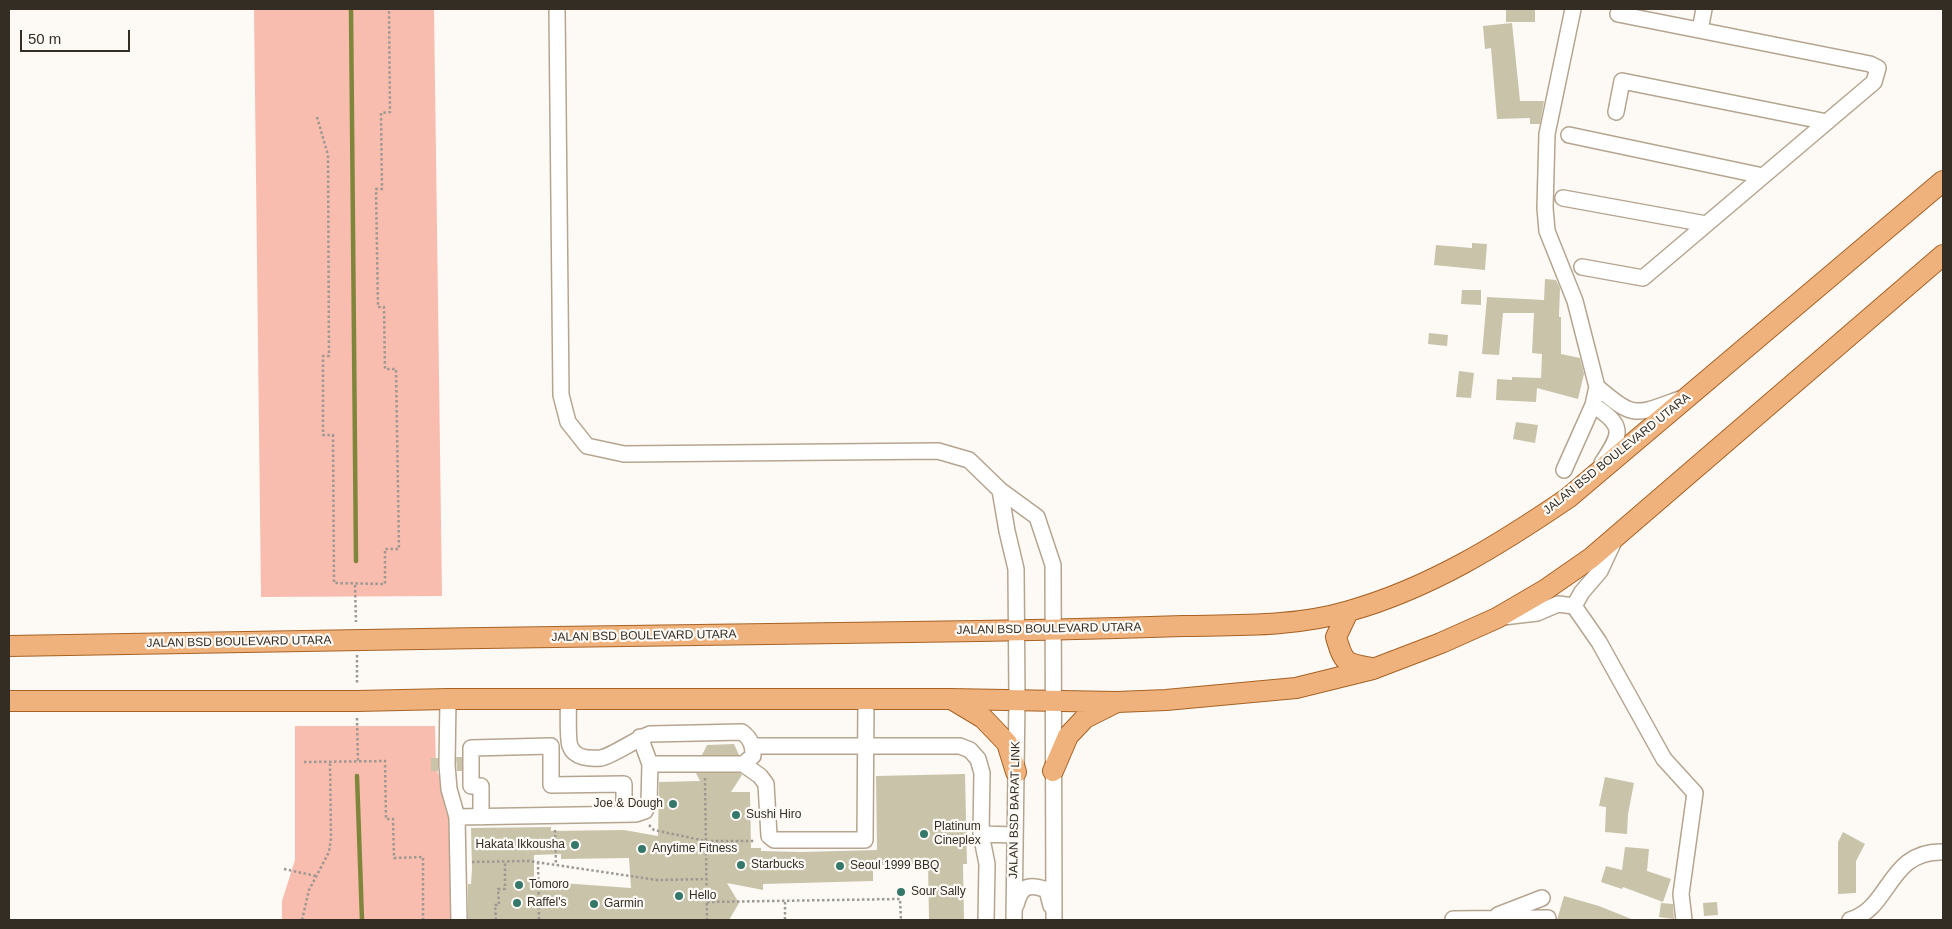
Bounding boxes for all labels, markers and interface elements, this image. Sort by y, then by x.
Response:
scale bar [22,20,132,52]
text: 50 m [28,30,61,47]
street label: JALAN BSD BOULEVARD UTARA [1541,390,1693,518]
street label: JALAN BSD BOULEVARD UTARA [956,620,1142,638]
street label: JALAN BSD BOULEVARD UTARA [551,627,737,645]
street label: JALAN BSD BOULEVARD UTARA [146,633,332,651]
street label: JALAN BSD BARAT LINK [1007,741,1023,879]
place label: Joe & Dough [594,797,663,811]
marker: Joe & Dough [667,798,679,810]
place label: Sushi Hiro [746,808,801,822]
marker: Sushi Hiro [730,809,742,821]
place label: Platinum Cineplex [934,820,981,848]
marker: Platinum Cineplex [918,828,930,840]
place label: Hakata Ikkousha [476,838,565,852]
marker: Hakata Ikkousha [569,839,581,851]
place label: Anytime Fitness [652,842,737,856]
marker: Anytime Fitness [636,843,648,855]
place label: Starbucks [751,858,804,872]
marker: Starbucks [735,859,747,871]
place label: Seoul 1999 BBQ [850,859,939,873]
marker: Seoul 1999 BBQ [834,860,846,872]
place label: Tomoro [529,878,569,892]
marker: Tomoro [513,879,525,891]
place label: Sour Sally [911,885,966,899]
marker: Sour Sally [895,886,907,898]
place label: Hello [689,889,716,903]
marker: Hello [673,890,685,902]
place label: Raffel's [527,896,566,910]
marker: Raffel's [511,897,523,909]
place label: Garmin [604,897,643,911]
marker: Garmin [588,898,600,910]

